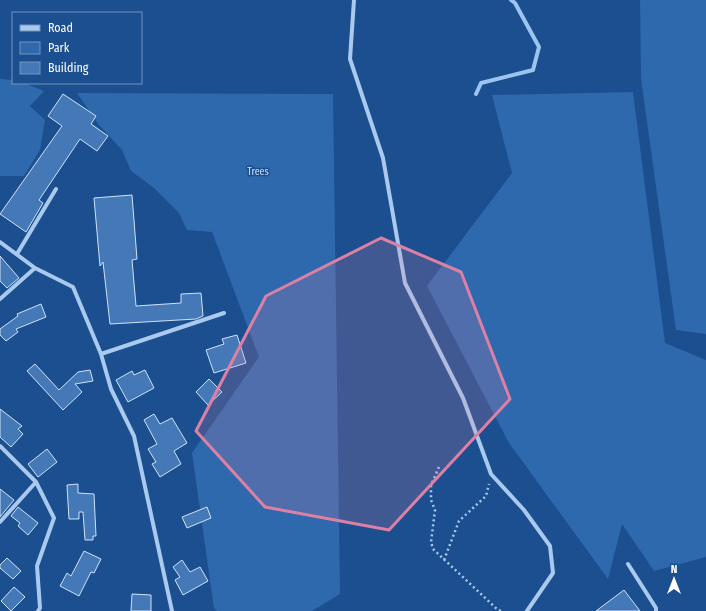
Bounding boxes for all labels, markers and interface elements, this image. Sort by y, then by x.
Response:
legend [12,12,142,84]
text: Road [48,21,73,35]
text: Park [48,41,70,55]
text: Building [48,61,89,75]
park label: Trees [247,166,269,178]
north arrow [654,559,694,599]
text: N [671,563,677,576]

